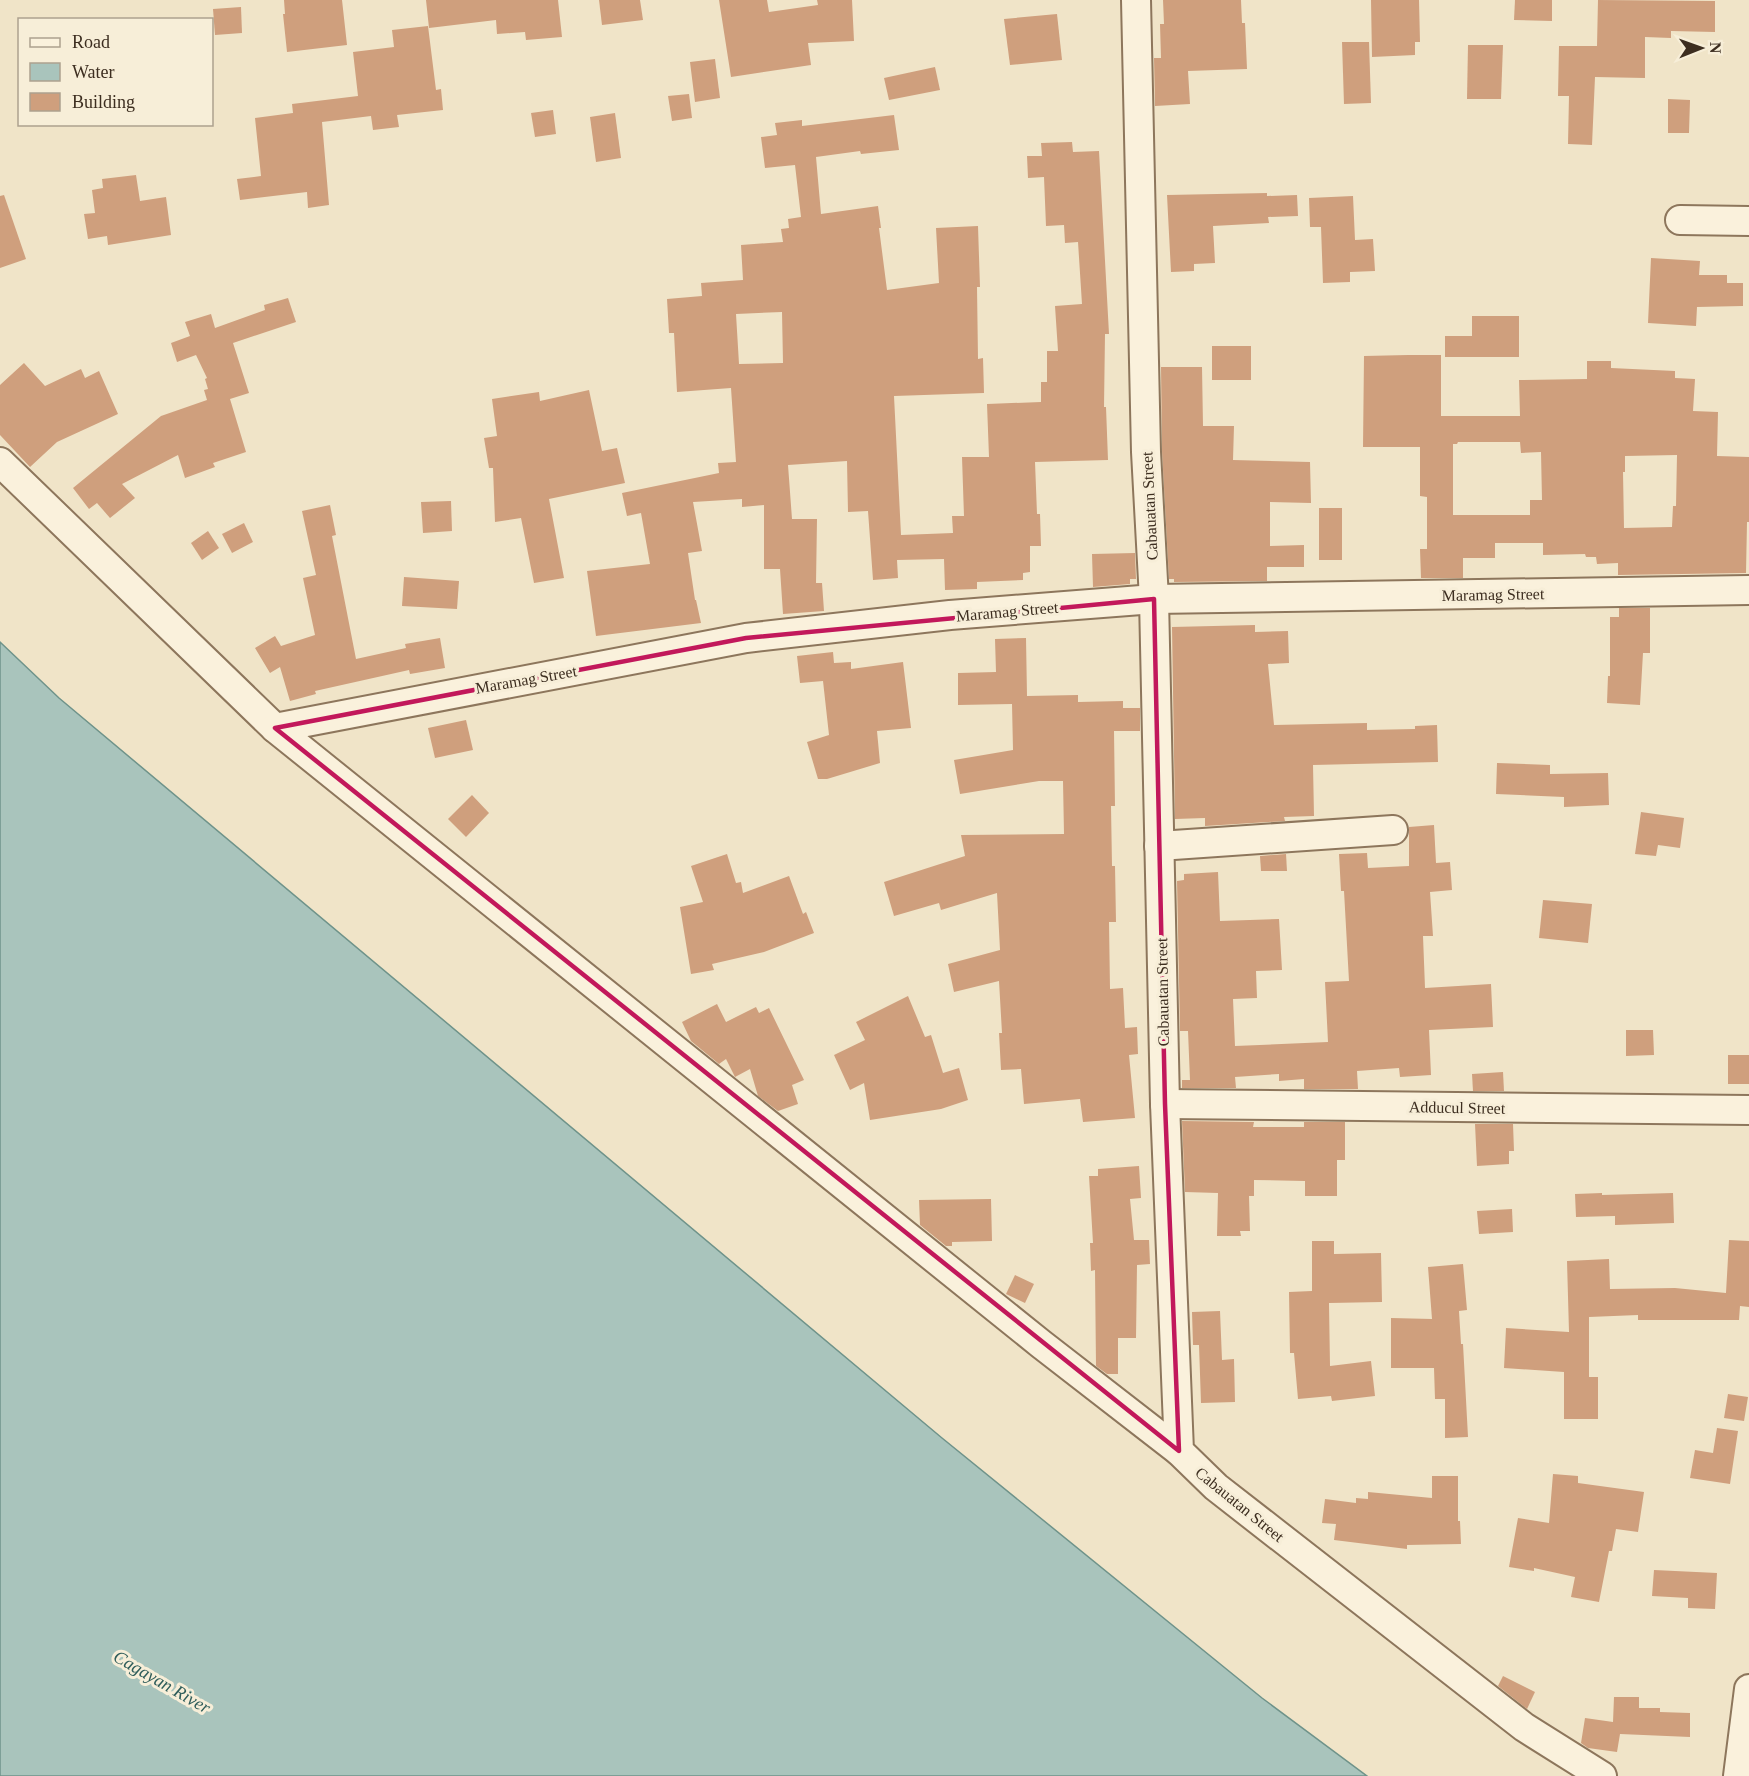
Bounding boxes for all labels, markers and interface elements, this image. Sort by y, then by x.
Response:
legend [18,18,213,126]
north arrow [1671,18,1731,78]
text: Road [72,32,110,52]
text: N [1707,42,1724,54]
text: Water [72,62,115,82]
text: Building [72,92,135,112]
street label: Cabauatan Street [1138,451,1161,561]
street label: Maramag Street [1442,585,1545,605]
street label: Maramag Street [955,599,1060,625]
street label: Maramag Street [474,662,579,698]
street label: Cabauatan Street [1153,937,1172,1047]
street label: Adducul Street [1409,1098,1506,1117]
street label: Cabauatan Street [1192,1464,1288,1546]
water label: Cagayan River [110,1646,215,1718]

